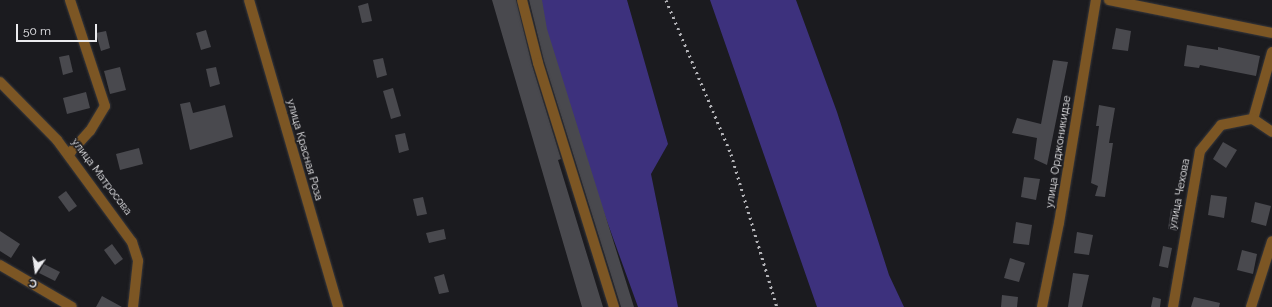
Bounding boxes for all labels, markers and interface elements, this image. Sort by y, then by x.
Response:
scale bar [18,16,99,42]
text: 50 m [23,24,51,38]
street label: улица Орджоникидзе [1044,95,1074,209]
street label: улица Красная Роза [283,98,325,202]
street label: улица Матросова [68,136,134,218]
street label: улица Чехова [1167,158,1193,230]
north arrow [16,251,56,291]
text: С [28,276,38,290]

